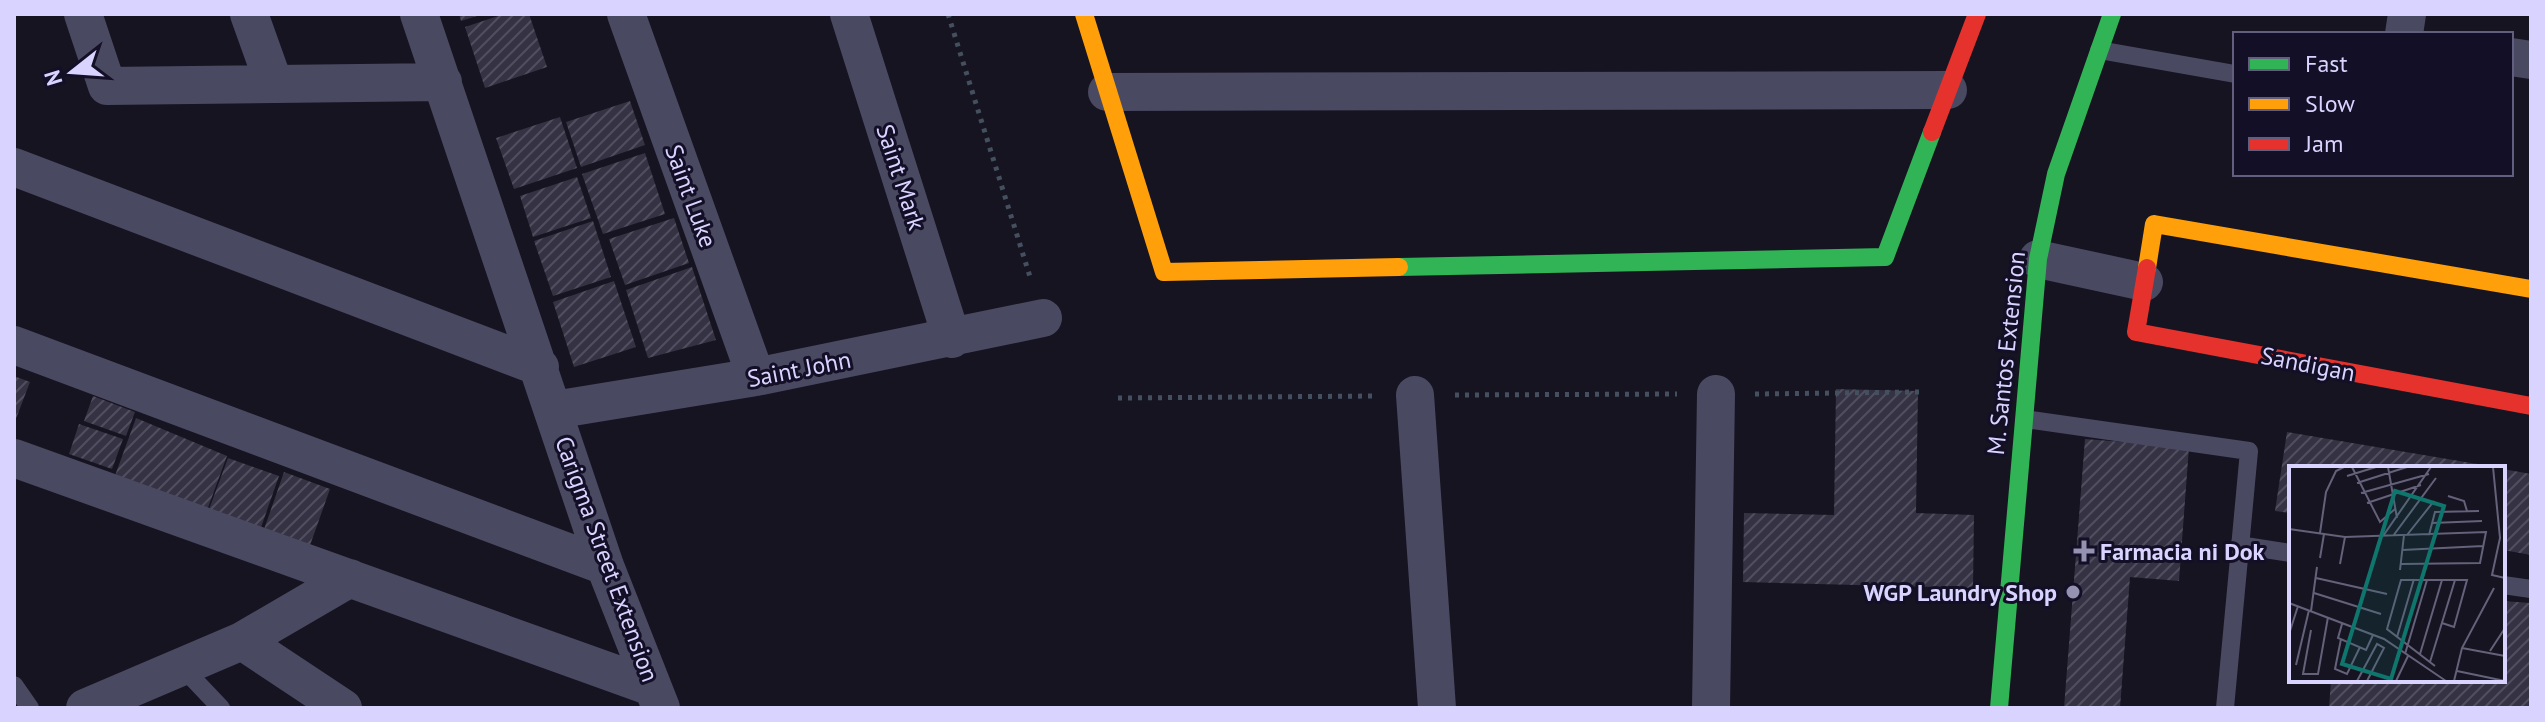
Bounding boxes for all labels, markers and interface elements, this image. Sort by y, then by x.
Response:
north arrow [32,32,112,112]
legend [2233,32,2513,176]
text: Fast [2305,48,2348,79]
text: N [37,67,68,89]
text: Slow [2305,88,2355,119]
street label: Saint Mark [869,120,933,234]
text: Jam [2304,128,2343,159]
street label: Saint Luke [658,140,724,252]
street label: M. Santos Extension [1980,250,2032,456]
street label: Sandigan [2258,340,2358,388]
street label: Saint John [745,344,853,394]
street label: Carigma Street Extension [548,432,666,686]
inset map [2289,466,2505,682]
place label: Farmacia ni Dok [2100,536,2265,567]
marker: Farmacia ni Dok [2075,542,2093,560]
place label: WGP Laundry Shop [1864,577,2057,608]
marker: WGP Laundry Shop [2064,583,2082,601]

